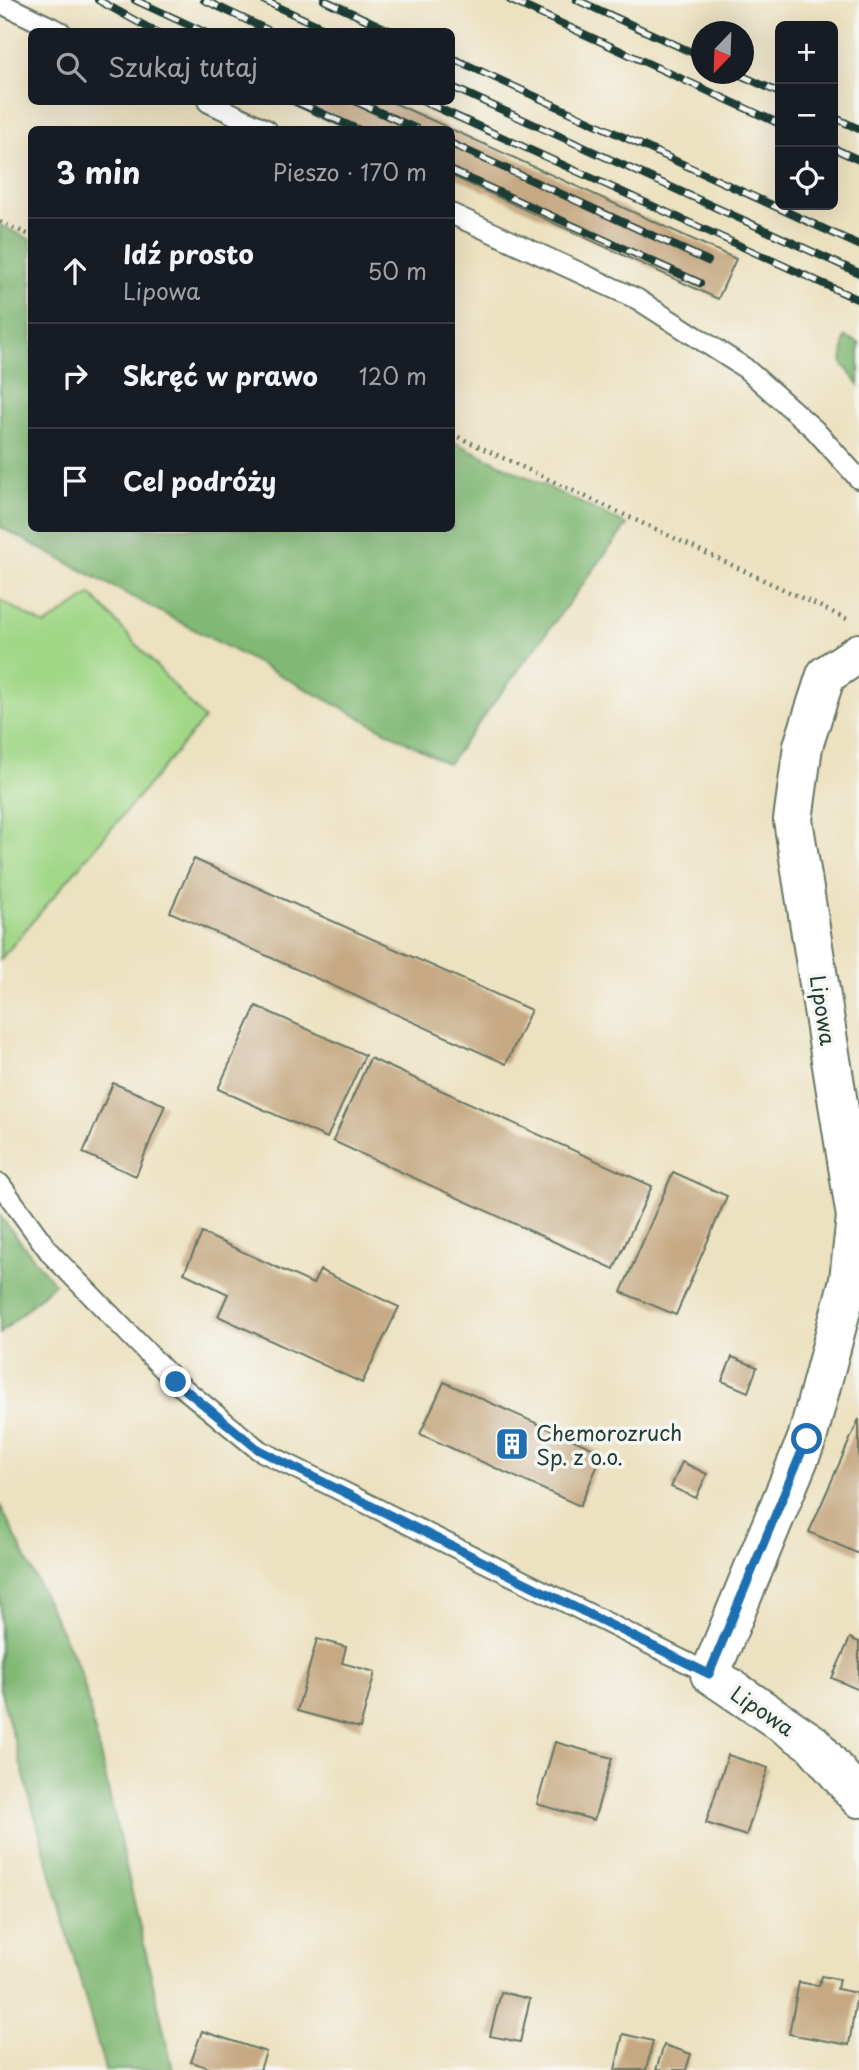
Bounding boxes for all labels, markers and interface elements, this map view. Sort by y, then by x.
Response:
north arrow [691,21,754,84]
map controls [775,21,838,210]
button: + [775,21,838,84]
search box [28,28,455,105]
text: Szukaj tutaj [108,47,258,86]
icon: search [52,48,90,86]
button: − [775,84,838,147]
button: locate [775,147,838,210]
text: 3 min [56,149,141,194]
text: Pieszo · 170 m [273,154,427,189]
text: Idź prosto [123,234,254,273]
icon: ahead [56,252,94,290]
text: 50 m [367,253,427,288]
text: Lipowa [123,273,200,308]
text: Skręć w prawo [123,356,318,395]
icon: right [56,357,94,395]
text: 120 m [359,358,427,393]
text: Cel podróży [123,461,276,500]
icon: arrive [56,462,94,500]
street label: Lipowa [803,973,845,1047]
route end [160,1366,191,1397]
place label: Chemorozruch Sp. z o.o. [536,1416,682,1472]
route start [791,1423,822,1454]
building icon: Chemorozruch Sp. z o.o. [493,1425,531,1463]
street label: Lipowa [725,1677,801,1743]

